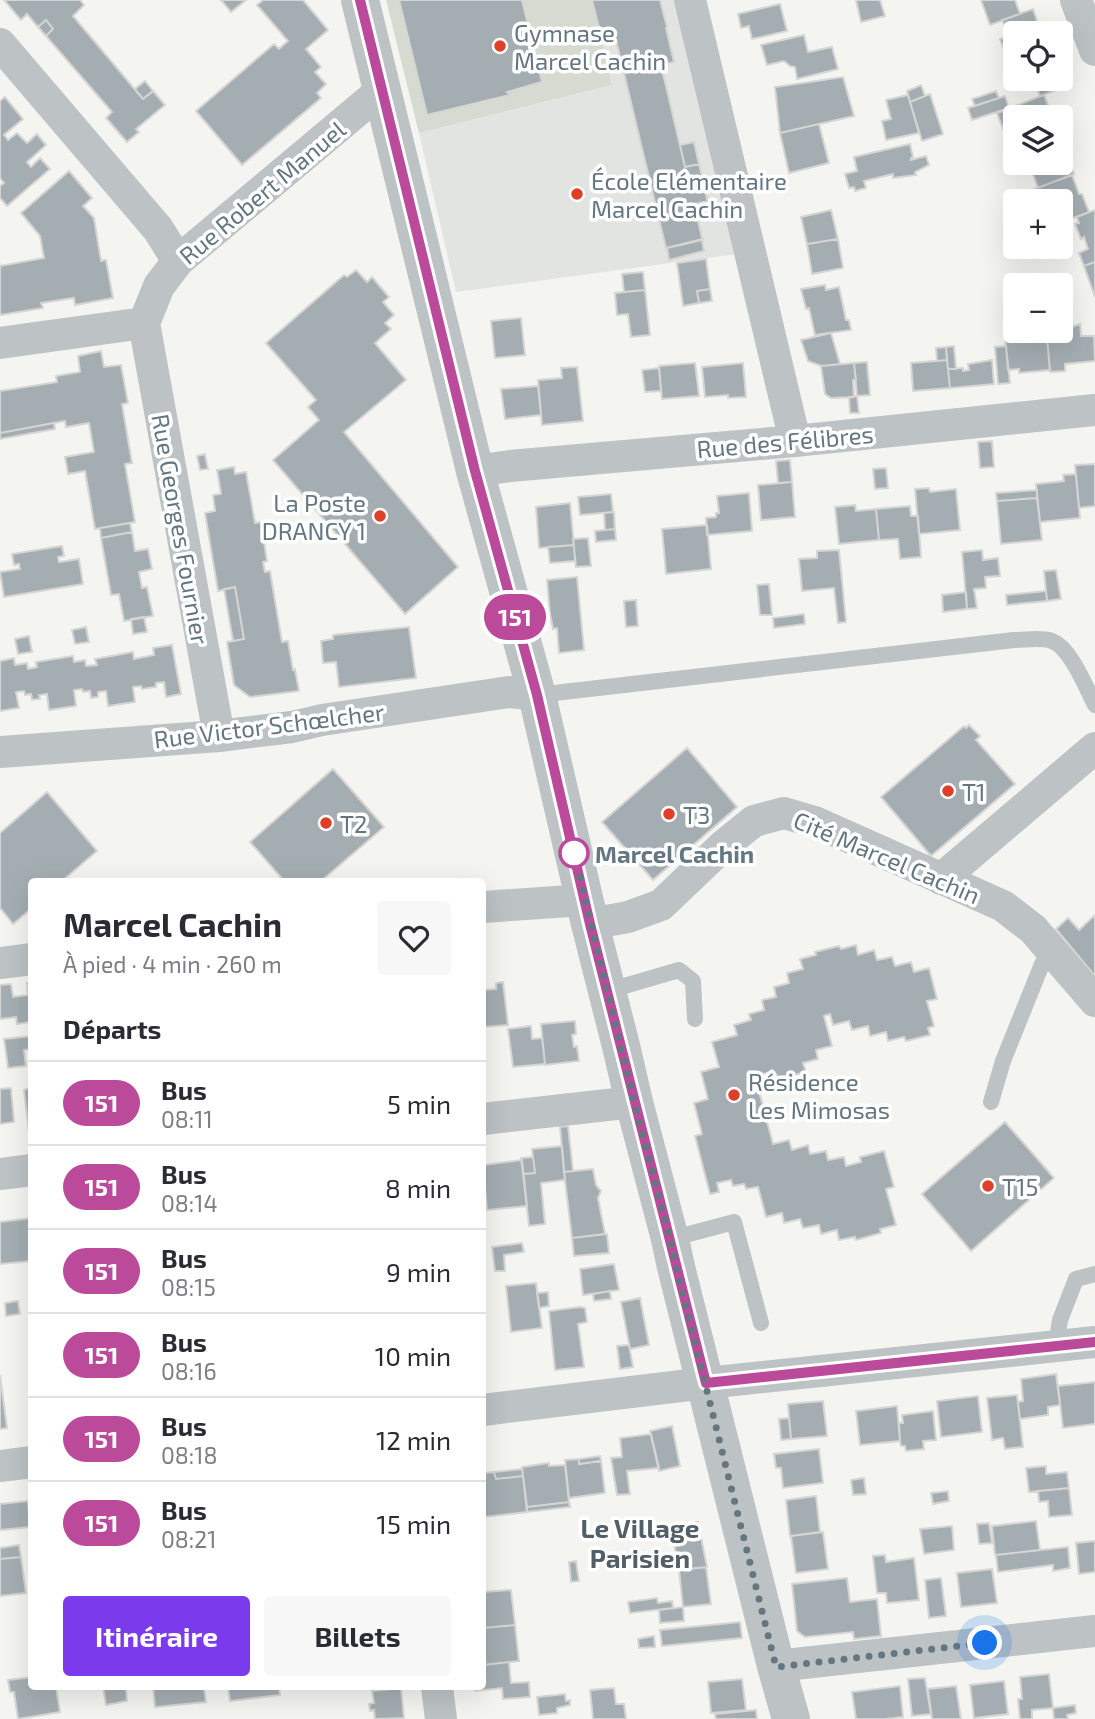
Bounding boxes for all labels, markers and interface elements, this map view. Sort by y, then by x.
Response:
place label: Gymnase Marcel Cachin [514,18,666,75]
map controls [1003,21,1073,343]
button: locate [1003,21,1073,91]
marker: Gymnase Marcel Cachin [492,38,508,54]
button: layers [1003,105,1073,175]
street label: Rue Robert Manuel [173,114,351,270]
place label: École Elémentaire Marcel Cachin [591,166,787,223]
marker: École Elémentaire Marcel Cachin [569,186,585,202]
button: + [1003,189,1073,259]
button: − [1003,273,1073,343]
street label: Rue Georges Fournier [146,412,216,647]
street label: Rue des Félibres [695,419,875,463]
place label: La Poste DRANCY 1 [262,488,366,545]
marker: La Poste DRANCY 1 [372,508,388,524]
line badge: 151 [475,594,555,640]
text: 151 [498,602,532,631]
street label: Rue Victor Schœlcher [152,696,386,754]
place label: T1 [962,777,986,806]
marker: T1 [940,783,956,799]
place label: T3 [683,800,710,829]
street label: Cité Marcel Cachin [790,805,984,909]
marker: T3 [661,806,677,822]
place label: T2 [340,809,367,838]
marker: T2 [318,815,334,831]
marker: Marcel Cachin [559,838,589,868]
place label: Marcel Cachin [595,839,754,868]
button: heart [377,901,451,975]
text: Marcel Cachin [63,904,282,944]
text: À pied · 4 min · 260 m [63,950,282,978]
text: Départs [63,1013,161,1044]
place label: Résidence Les Mimosas [748,1067,890,1124]
text: Bus [161,1074,207,1105]
marker: Résidence Les Mimosas [726,1087,742,1103]
text: 151 [85,1088,118,1117]
text: 5 min [387,1088,451,1119]
text: 08:11 [161,1105,213,1133]
text: Bus [161,1158,207,1189]
text: 151 [85,1172,118,1201]
text: 8 min [385,1172,451,1203]
place label: T15 [1002,1172,1038,1201]
marker: T15 [980,1178,996,1194]
text: 08:14 [161,1189,218,1217]
text: Bus [161,1242,207,1273]
text: 151 [85,1256,118,1285]
text: 9 min [386,1256,451,1287]
text: 08:15 [161,1273,216,1301]
text: Bus [161,1326,207,1357]
text: 151 [85,1340,118,1369]
text: 10 min [375,1340,451,1371]
text: 08:16 [161,1357,217,1385]
text: Bus [161,1410,207,1441]
text: 151 [85,1424,118,1453]
text: 12 min [376,1424,451,1455]
text: 08:18 [161,1441,217,1469]
text: Bus [161,1494,207,1525]
text: 151 [85,1508,118,1537]
text: 15 min [377,1508,451,1539]
district label: Le Village Parisien [581,1512,699,1573]
text: 08:21 [161,1525,216,1553]
button: Itinéraire [63,1596,250,1676]
button: Billets [264,1596,451,1676]
your location [967,1625,1002,1660]

